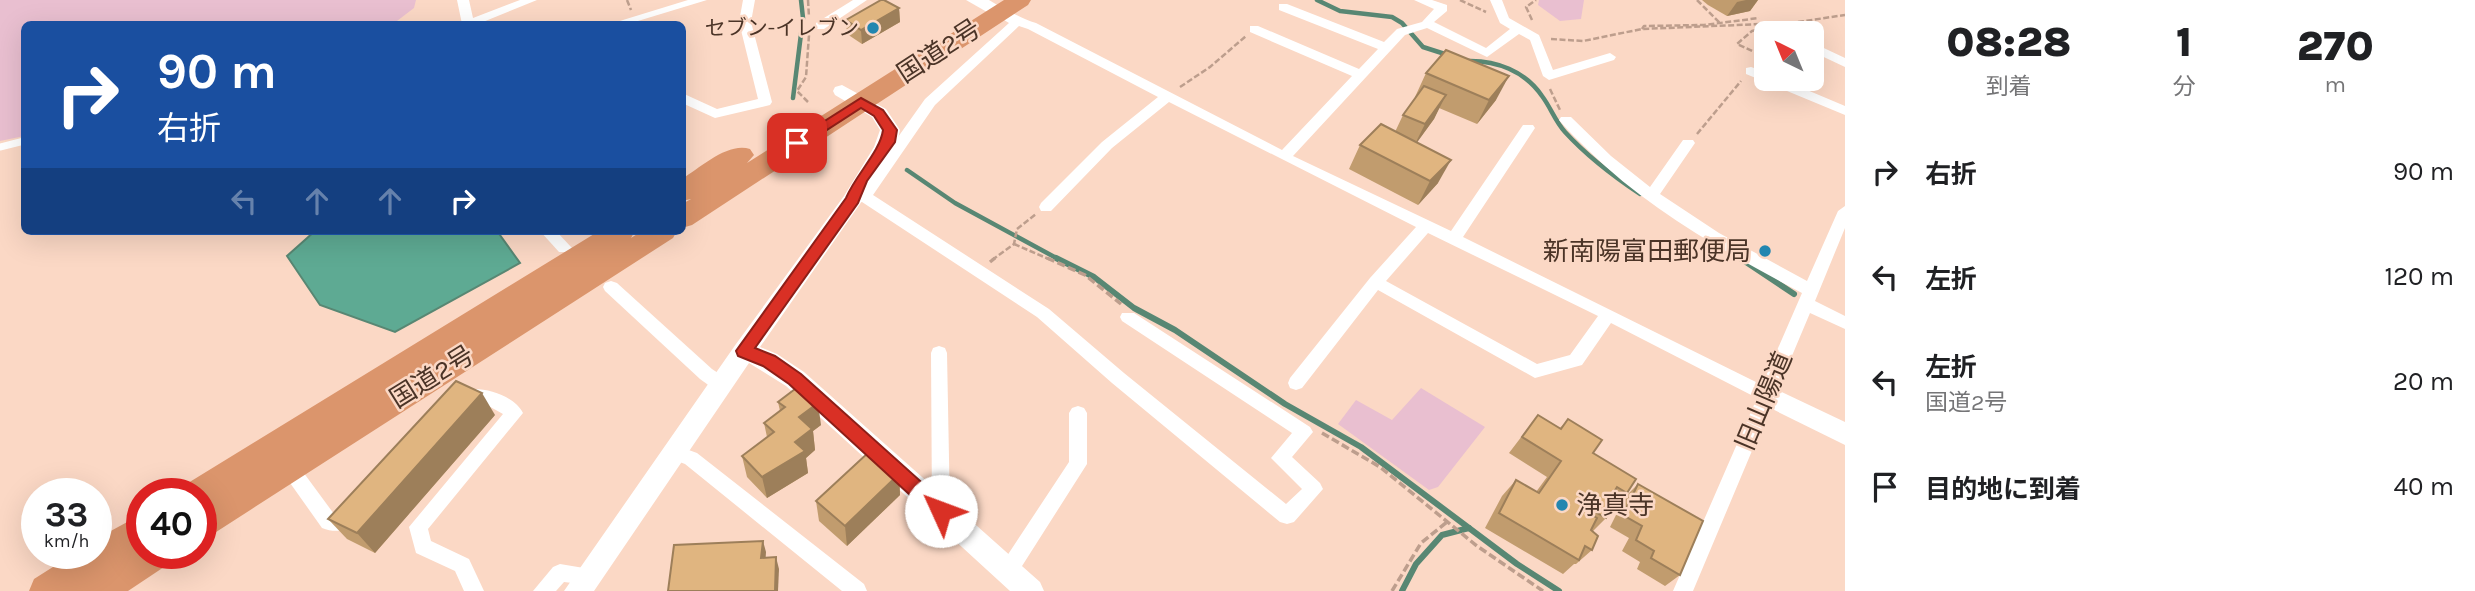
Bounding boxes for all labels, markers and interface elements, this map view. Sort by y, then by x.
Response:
street label: 国道2号 [892,13,986,89]
place label: セブン-イレブン [705,16,859,40]
text: 08:28 [1946,17,2071,67]
text: 1 [2176,17,2192,67]
marker: セブン-イレブン [865,20,881,36]
north arrow [1754,21,1824,91]
map controls [1754,21,1824,91]
text: 270 [2297,21,2374,71]
text: 90 m [157,43,277,100]
icon: right [42,49,133,140]
text: m [2324,71,2346,98]
text: 到着 [1986,73,2032,100]
text: 分 [2173,73,2196,100]
text: 右折 [157,110,221,147]
pin [767,113,827,173]
icon: arrive [778,124,816,162]
icon: right [1866,153,1904,191]
text: 90 m [2393,156,2454,187]
text: 右折 [1925,159,1977,190]
icon: left [225,182,263,220]
icon: ahead [298,182,336,220]
icon: ahead [371,182,409,220]
icon: right [444,182,482,220]
place label: 新南陽富田郵便局 [1543,236,1751,267]
marker: 新南陽富田郵便局 [1757,243,1773,259]
icon: left [1866,258,1904,296]
text: 120 m [2384,261,2454,292]
text: 左折 [1925,264,1977,295]
street label: 国道2号 [384,339,480,415]
street label: 旧山陽道 [1729,347,1799,455]
text: 左折 [1925,352,1977,383]
icon: left [1866,363,1904,401]
text: 20 m [2393,366,2454,397]
text: 国道2号 [1925,389,2007,416]
icon: arrive [1866,468,1904,506]
text: 40 m [2394,471,2454,502]
position arrow [904,474,978,548]
text: 目的地に到着 [1925,474,2081,505]
speed limit sign: 40 [126,478,217,569]
place label: 浄真寺 [1576,490,1654,521]
text: 33 [45,494,88,535]
marker: 浄真寺 [1554,497,1570,513]
text: km/h [44,530,89,552]

